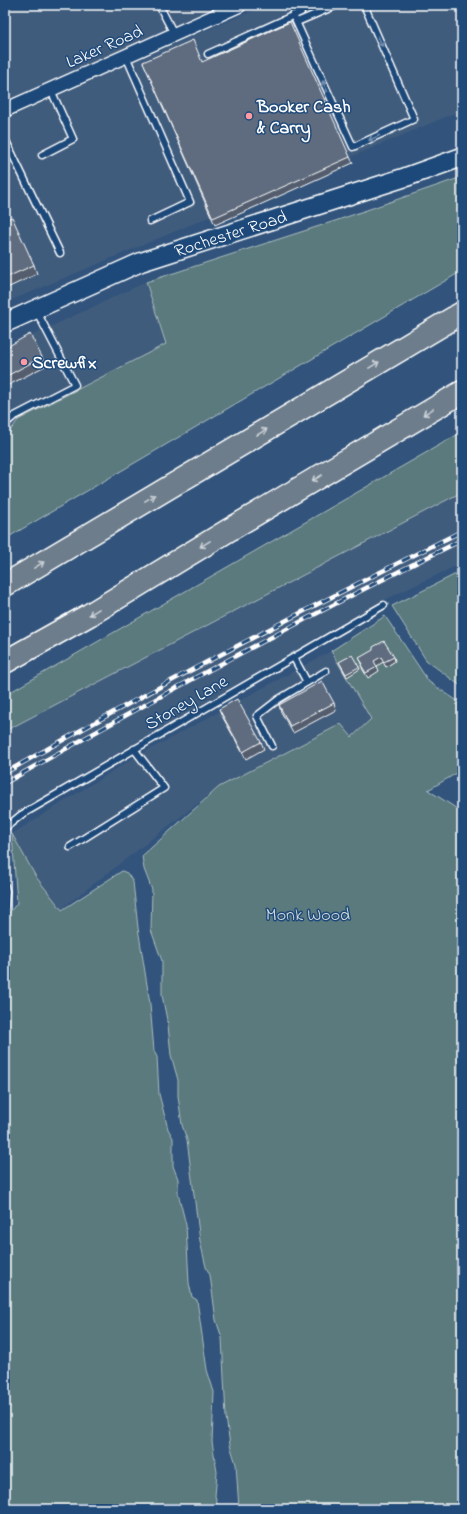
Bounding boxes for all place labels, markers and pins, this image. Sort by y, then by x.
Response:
place label: Booker Cash & Carry [256,95,351,143]
marker: Booker Cash & Carry [244,111,254,121]
place label: Screwfix [32,351,97,377]
marker: Screwfix [19,357,29,367]

